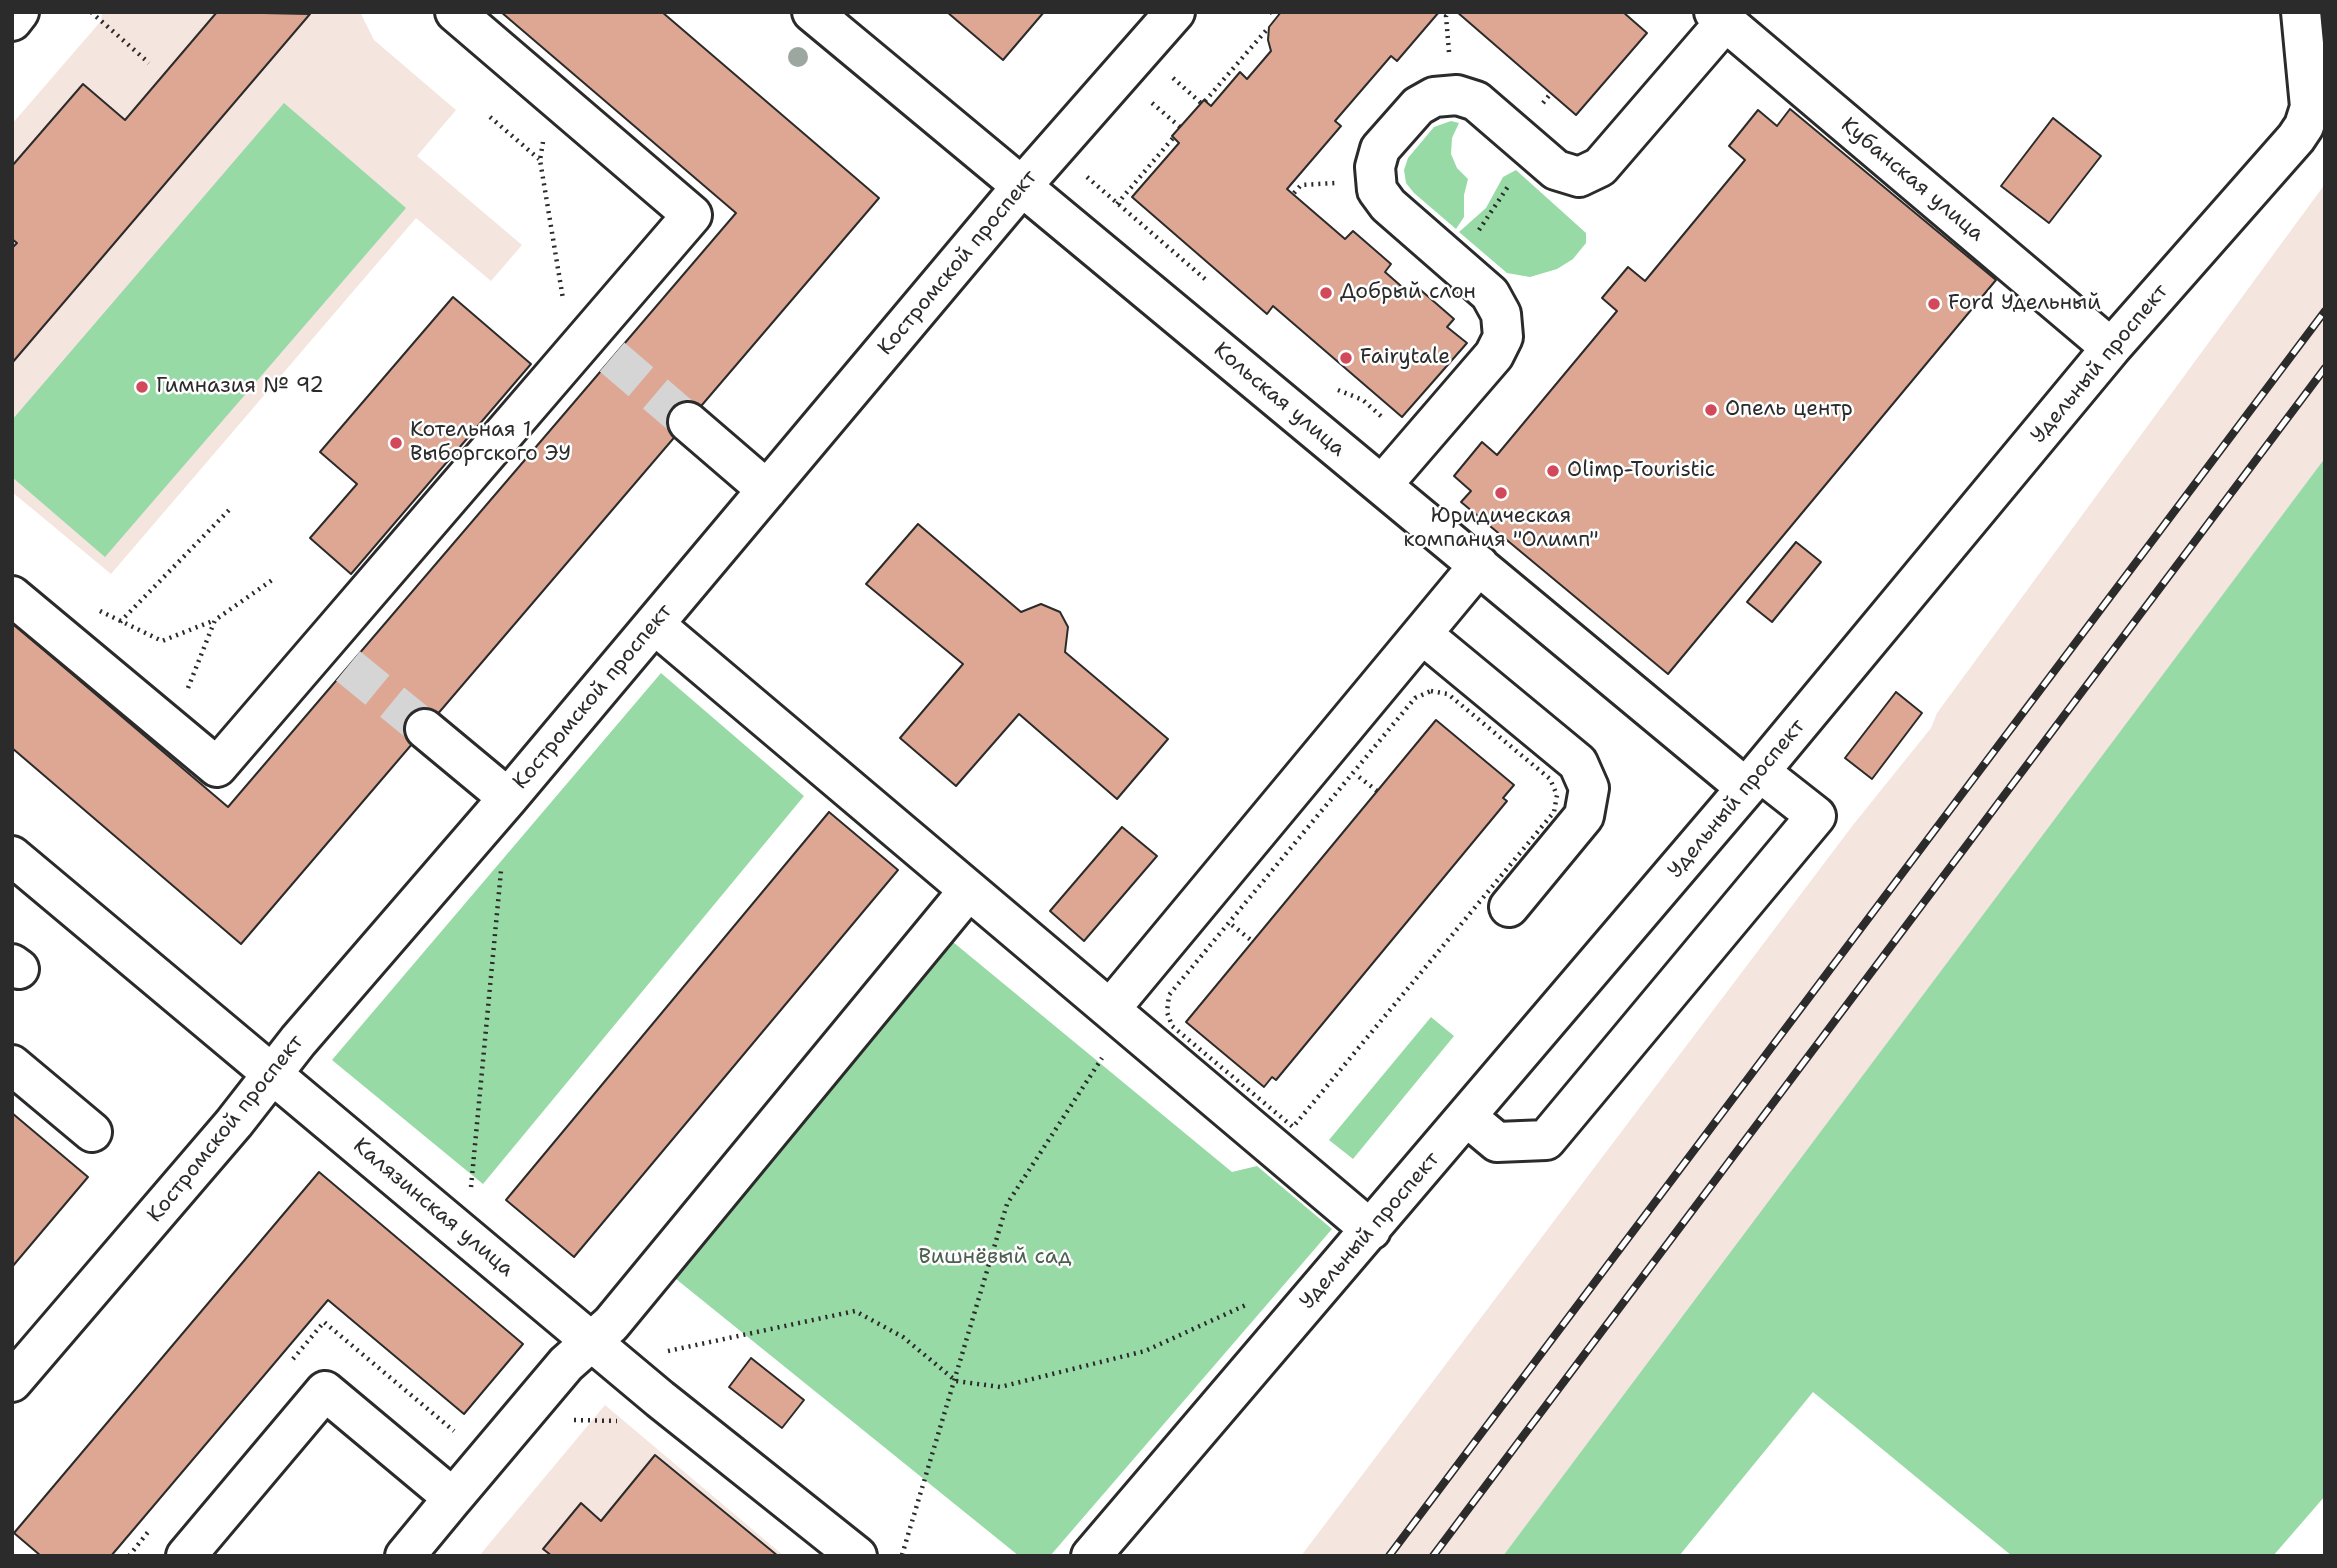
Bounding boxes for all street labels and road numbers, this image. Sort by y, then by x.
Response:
street label: Кубанская улица [1835,113,1989,247]
street label: Костромской проспект [873,165,1043,361]
street label: Удельный проспект [2026,279,2174,449]
street label: Кольская улица [1208,338,1350,462]
street label: Костромской проспект [508,599,678,795]
street label: Удельный проспект [1663,714,1811,884]
street label: Костромской проспект [143,1030,309,1228]
street label: Калязинская улица [348,1133,518,1283]
street label: Удельный проспект [1295,1147,1445,1315]

